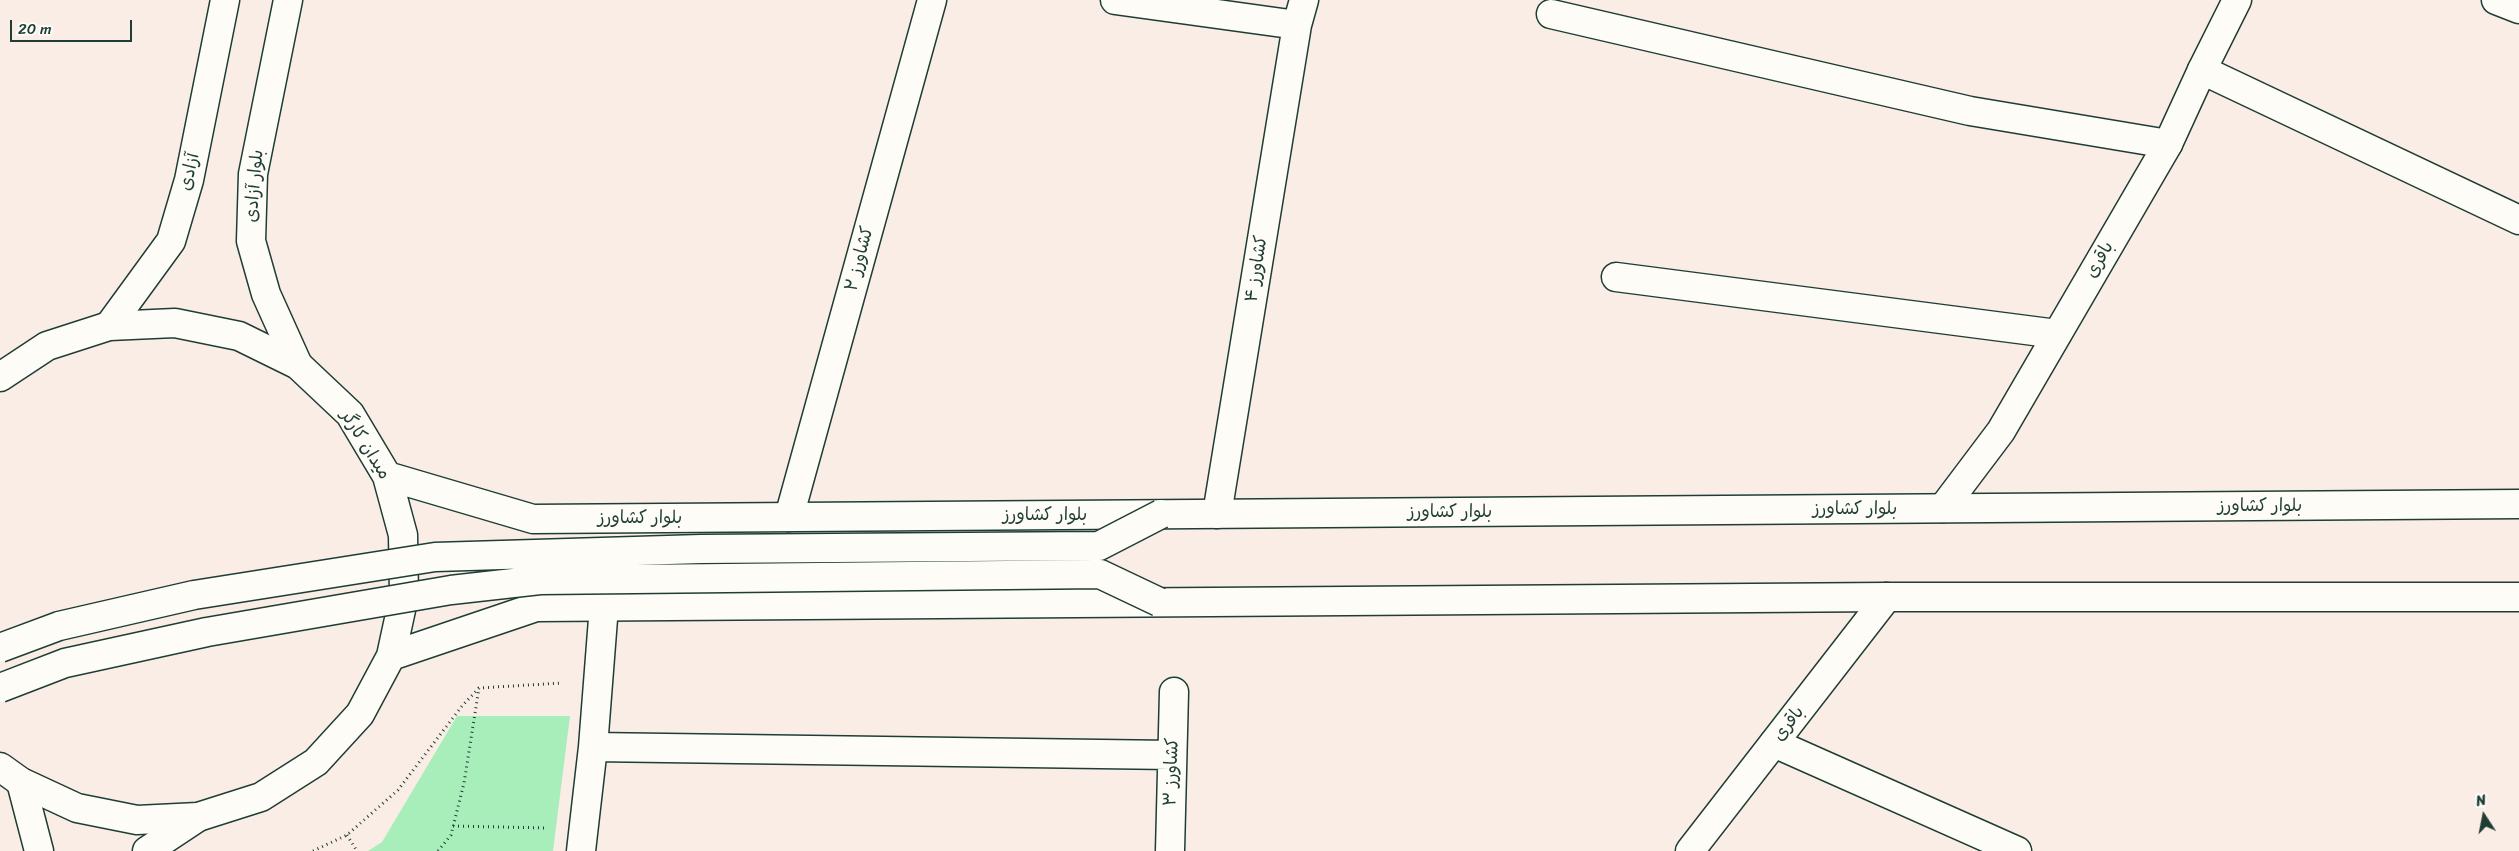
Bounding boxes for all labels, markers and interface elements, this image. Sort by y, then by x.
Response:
scale bar [12,10,135,42]
text: 20 m [18,16,52,42]
street label: بلوار آزادی [241,149,269,223]
street label: آزادی [175,151,205,193]
street label: کشاورز ۲ [841,224,879,294]
street label: کشاورز ۴ [1241,234,1273,304]
street label: باقری [2081,238,2119,282]
street label: میدان کارگر [335,406,395,484]
street label: بلوار کشاورز [2218,495,2302,517]
street label: بلوار کشاورز [1813,498,1897,520]
street label: بلوار کشاورز [1408,501,1492,523]
street label: بلوار کشاورز [1003,504,1087,526]
street label: بلوار کشاورز [598,507,682,529]
street label: باقری [1769,702,1809,746]
street label: کشاورز ۳ [1160,737,1184,807]
text: N [2474,788,2488,814]
north arrow [2459,791,2509,841]

